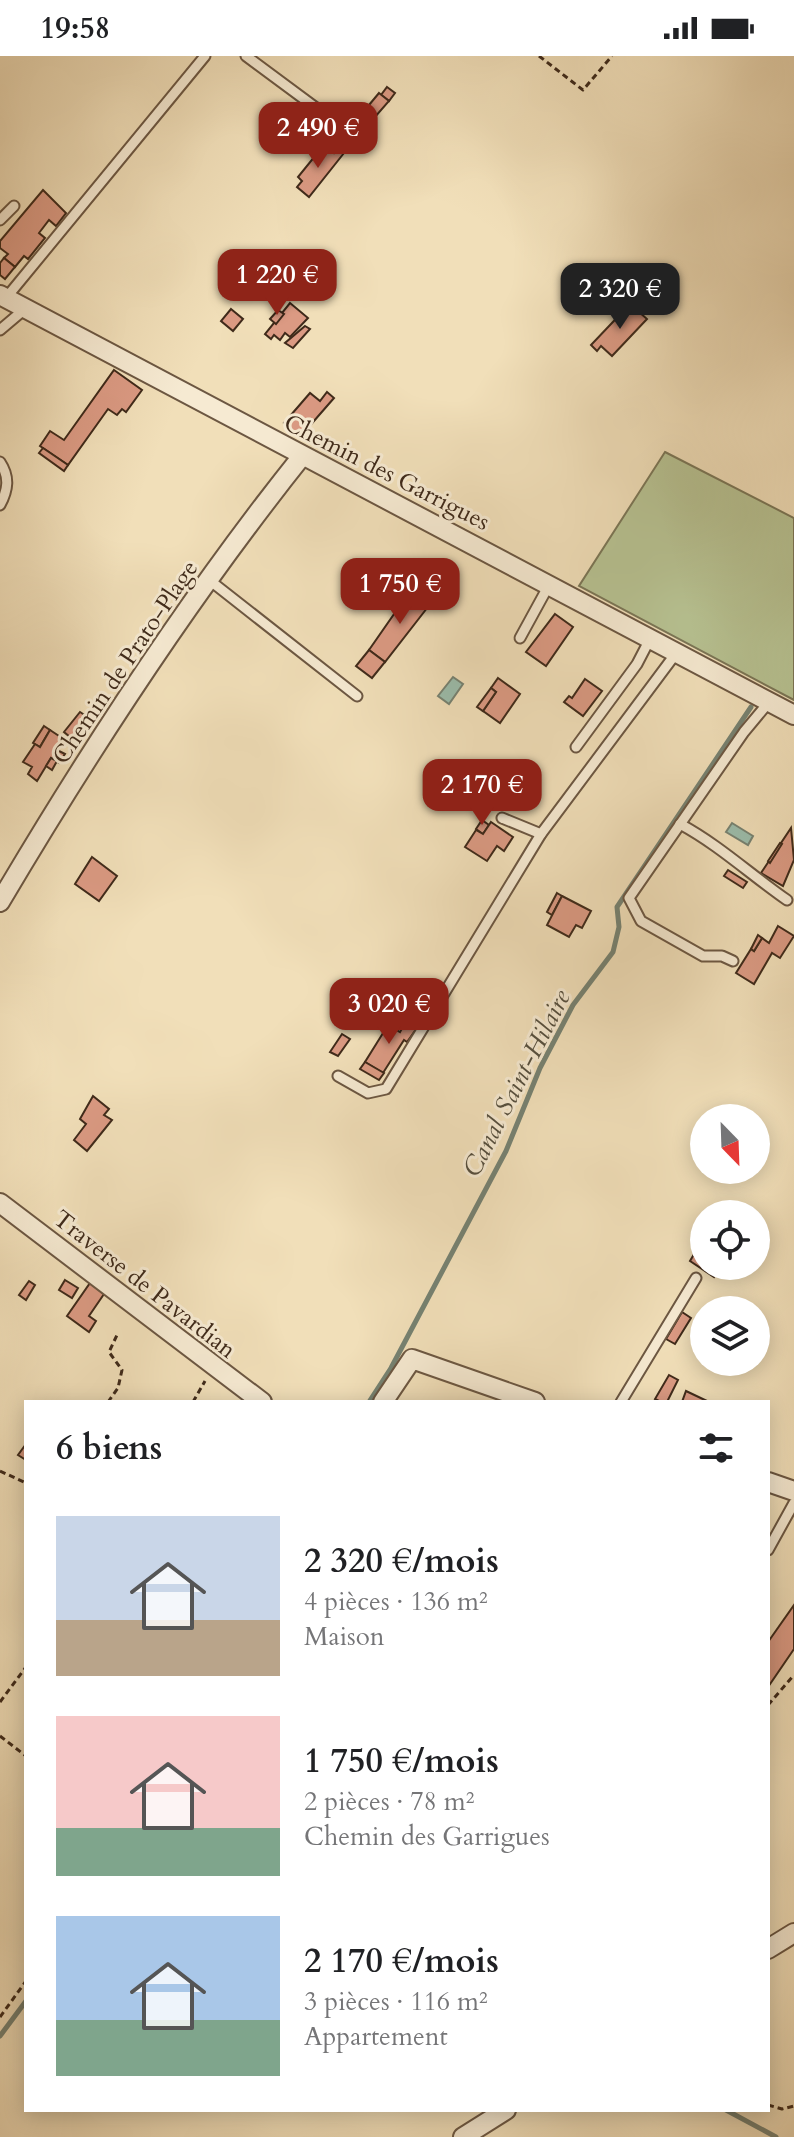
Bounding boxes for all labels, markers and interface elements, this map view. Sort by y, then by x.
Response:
text: 19:58 [40,8,110,49]
pin: 2 490 € [244,102,392,170]
text: 2 490 € [277,110,359,145]
pin: 1 220 € [203,249,351,317]
text: 1 220 € [236,257,318,292]
pin: 2 320 € [546,263,694,331]
text: 2 320 € [579,271,661,306]
street label: Chemin des Garrigues [278,406,495,539]
street label: Chemin de Prato-Plage [45,554,206,771]
pin: 1 750 € [326,558,474,626]
text: 1 750 € [359,566,441,601]
pin: 2 170 € [408,759,556,827]
text: 2 170 € [441,767,523,802]
pin: 3 020 € [315,978,463,1046]
water label: Canal Saint-Hilaire [454,983,579,1183]
text: 3 020 € [348,986,430,1021]
north arrow [690,1104,770,1184]
map controls [690,1104,770,1376]
button: locate [690,1200,770,1280]
street label: Traverse de Pavardian [47,1203,243,1366]
button: layers [690,1296,770,1376]
text: 6 biens [56,1425,162,1471]
icon: filters [694,1426,738,1470]
text: 2 320 €/mois [304,1538,499,1584]
icon: home [120,1548,216,1644]
text: 4 pièces · 136 m² [304,1584,488,1619]
text: Maison [304,1619,385,1654]
text: 1 750 €/mois [304,1738,499,1784]
icon: home [120,1748,216,1844]
text: 2 pièces · 78 m² [304,1784,475,1819]
text: Chemin des Garrigues [304,1819,550,1854]
text: 2 170 €/mois [304,1938,499,1984]
icon: home [120,1948,216,2044]
text: 3 pièces · 116 m² [304,1984,488,2019]
text: Appartement [304,2019,448,2054]

